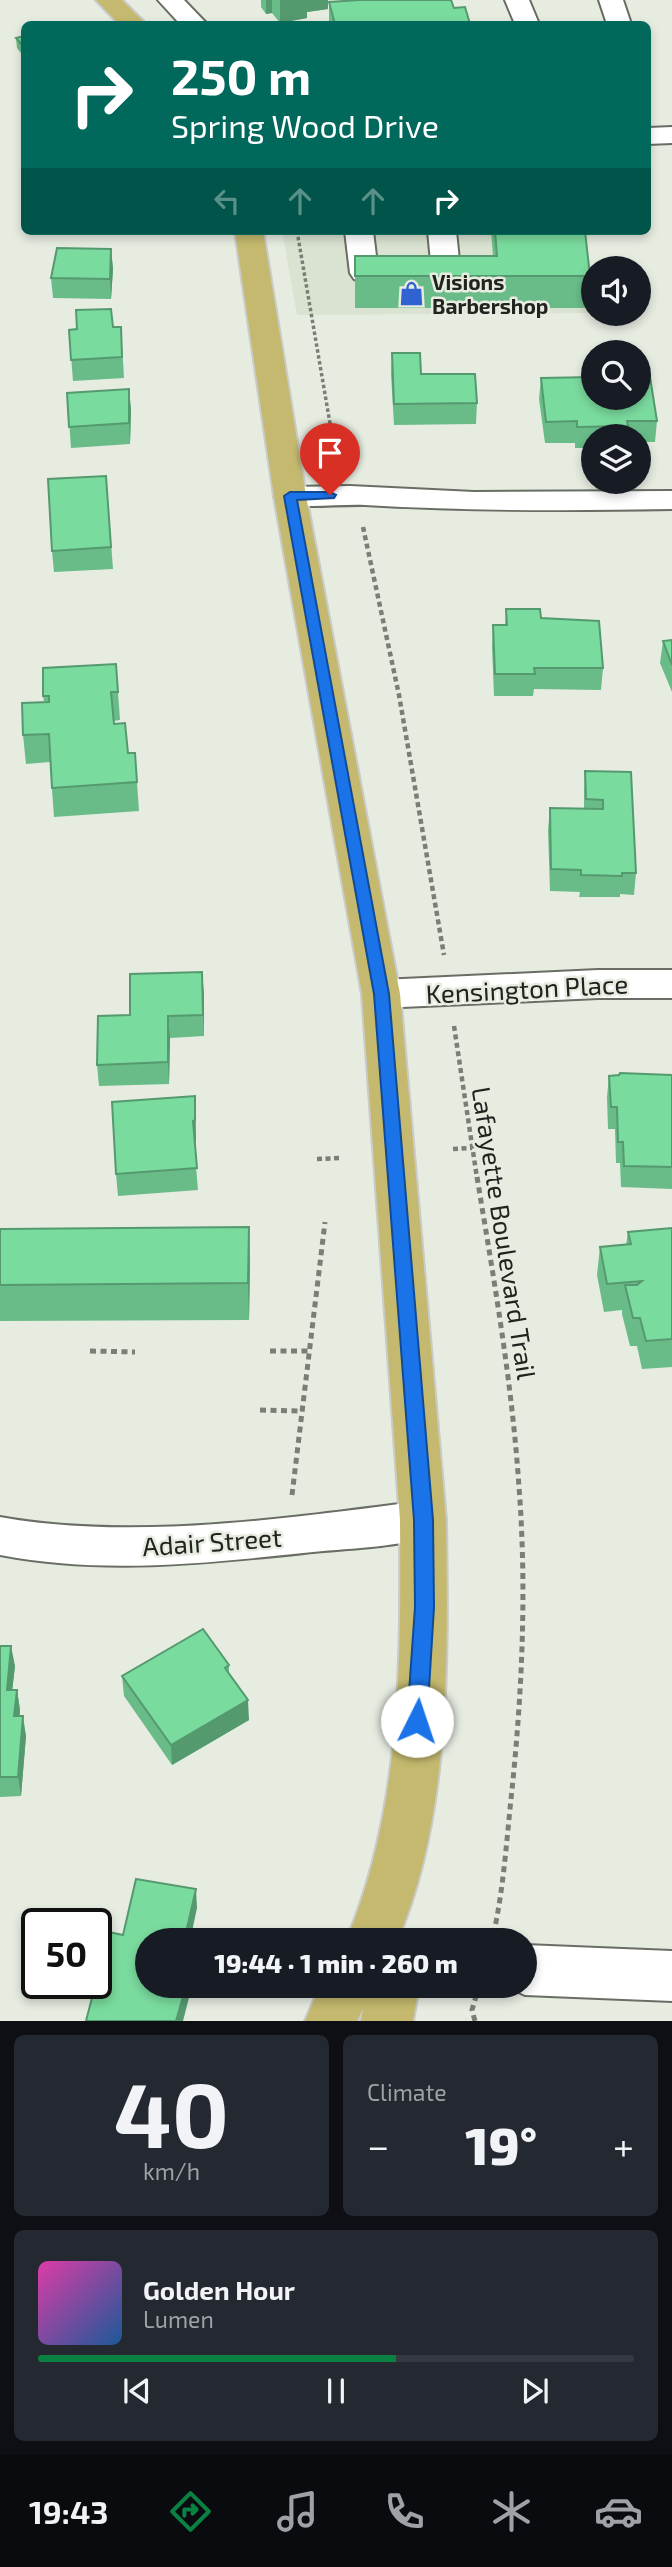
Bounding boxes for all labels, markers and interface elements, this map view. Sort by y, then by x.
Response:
text: 250 m [171,46,311,105]
icon: right [56,49,147,140]
text: Spring Wood Drive [171,106,439,144]
icon: left [208,182,246,220]
icon: ahead [281,182,319,220]
icon: ahead [354,182,392,220]
icon: right [427,182,465,220]
map controls [581,256,651,494]
button: sound [581,256,651,326]
place label: Visions Barbershop [432,269,548,318]
shop icon: Visions Barbershop [398,279,426,307]
button: search [581,340,651,410]
pin [300,423,360,495]
button: layers [581,424,651,494]
icon: arrive [311,434,349,472]
street label: Kensington Place [425,967,629,1009]
street label: Lafayette Boulevard Trail [467,1084,544,1382]
street label: Adair Street [141,1521,283,1561]
position arrow [380,1684,454,1758]
speed limit sign: 50 [21,1908,112,1999]
text: 19:44 · 1 min · 260 m [214,1947,458,1978]
text: 40 [114,2057,229,2166]
text: Climate [367,2078,447,2106]
text: 19° [465,2113,537,2175]
text: − [367,2122,389,2168]
text: + [613,2122,634,2168]
text: km/h [143,2157,200,2185]
text: Golden Hour [143,2274,295,2305]
text: Lumen [143,2305,214,2333]
icon: previous [118,2372,156,2410]
icon: pause [317,2372,355,2410]
icon: next [516,2372,554,2410]
icon: directions [166,2487,215,2536]
icon: music [273,2487,322,2536]
icon: phone [380,2487,429,2536]
icon: climate [487,2487,536,2536]
icon: car [594,2487,643,2536]
text: 19:43 [29,2492,108,2530]

